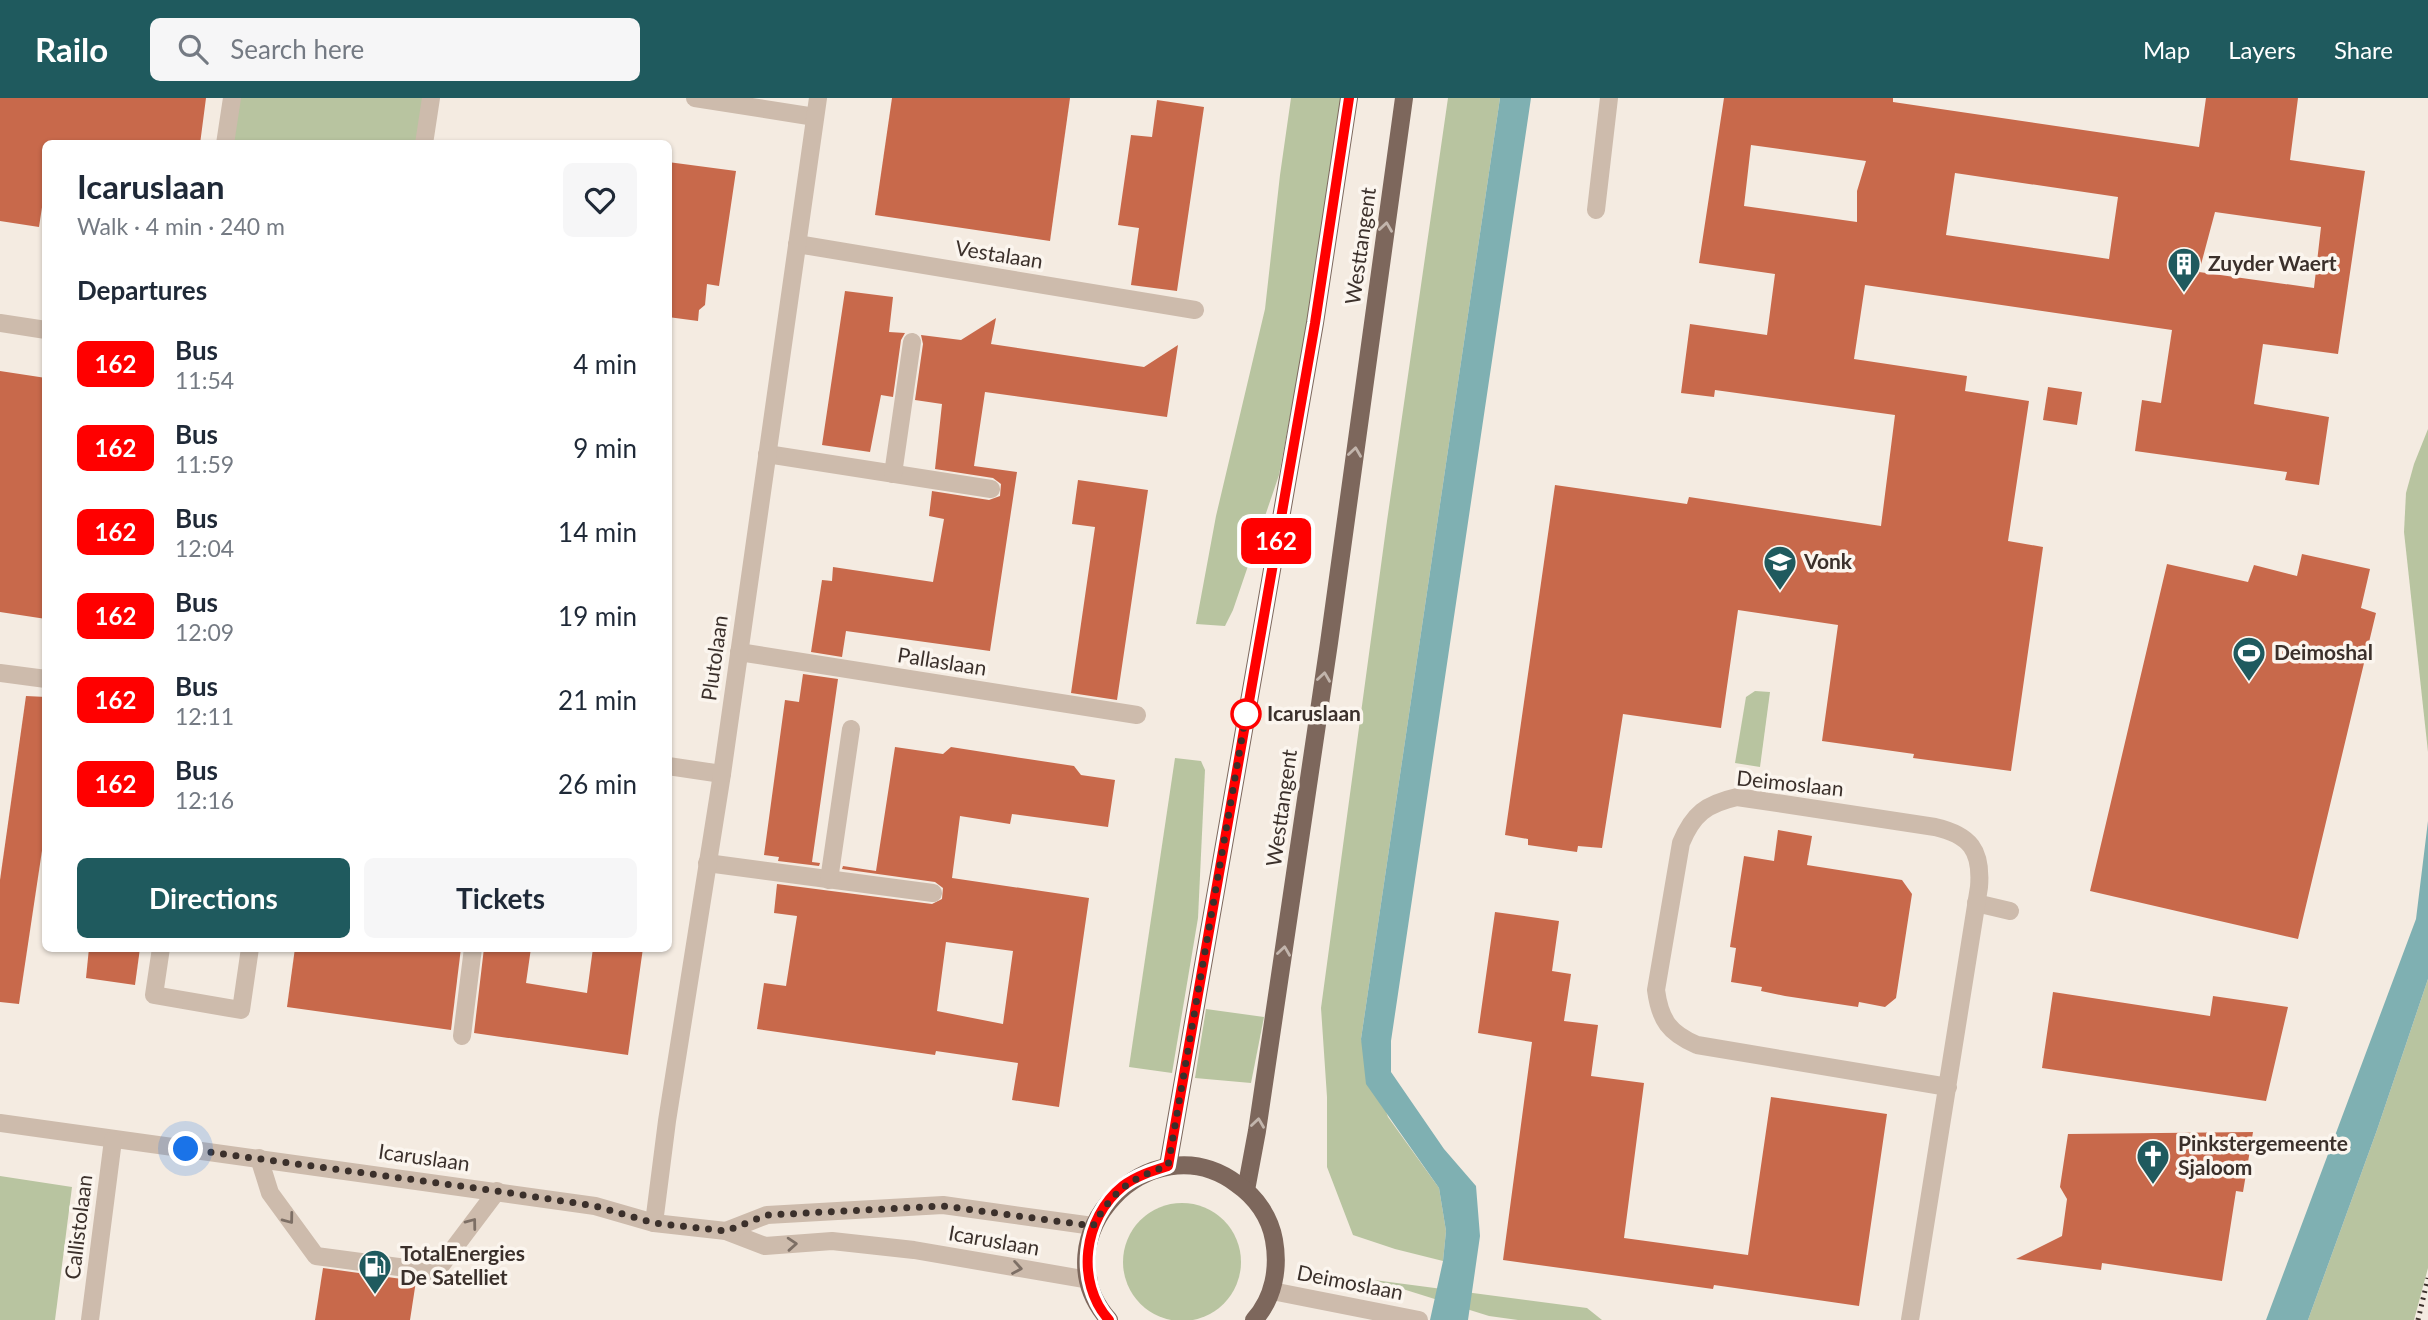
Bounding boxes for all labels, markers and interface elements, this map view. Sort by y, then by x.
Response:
search box [150,18,640,81]
text: Railo [35,29,108,69]
icon: search [174,30,212,68]
text: Search here [230,33,364,65]
text: Map [2143,35,2190,64]
text: Layers [2228,35,2296,64]
text: Share [2334,35,2393,64]
button: heart [563,163,637,237]
text: Icaruslaan [77,166,225,206]
street label: Westtangent [1339,185,1380,306]
text: Walk · 4 min · 240 m [77,212,285,240]
one-way arrow [1379,221,1394,233]
street label: Vestalaan [954,234,1045,273]
building icon: Zuyder Waert [2165,245,2203,294]
place label: Zuyder Waert [2208,250,2337,275]
text: Departures [77,274,207,306]
text: Bus [175,334,218,366]
text: 4 min [573,348,637,380]
text: 162 [95,349,136,378]
text: 11:54 [175,366,234,394]
text: Bus [175,418,218,450]
text: 9 min [573,432,637,464]
text: 162 [95,433,136,462]
one-way arrow [1348,446,1363,458]
text: 11:59 [175,450,234,478]
text: Bus [175,502,218,534]
text: 14 min [558,516,637,548]
text: 162 [95,517,136,546]
line badge: 162 [1236,518,1316,564]
text: 162 [1255,526,1297,555]
text: 12:04 [175,534,234,562]
school or university icon: Vonk [1761,543,1799,592]
place label: Vonk [1803,548,1853,573]
text: Bus [175,586,218,618]
text: 19 min [558,600,637,632]
text: 162 [95,601,136,630]
street label: Plutolaan [695,613,732,702]
text: 12:09 [175,618,234,646]
sports icon: Deimoshal [2230,634,2268,683]
place label: Deimoshal [2274,639,2373,664]
street label: Pallaslaan [896,641,988,680]
text: Bus [175,670,218,702]
one-way arrow [1316,672,1331,683]
text: 21 min [558,684,637,716]
text: 162 [95,685,136,714]
marker: Icaruslaan [1231,699,1261,729]
place label: Icaruslaan [1267,700,1361,725]
text: 12:11 [175,702,234,730]
street label: Westtangent [1260,747,1301,868]
text: Bus [175,754,218,786]
street label: Deimoslaan [1735,764,1845,801]
text: 26 min [558,768,637,800]
text: 162 [95,769,136,798]
text: 12:16 [175,786,234,814]
button: Directions [77,858,350,938]
button: Tickets [364,858,637,938]
one-way arrow [1276,945,1291,957]
one-way arrow [1250,1117,1265,1129]
place label: Pinkstergemeente Sjaloom [2178,1130,2348,1179]
your location [168,1131,203,1166]
church icon: Pinkstergemeente Sjaloom [2134,1137,2172,1186]
street label: Icaruslaan [377,1138,472,1175]
street label: Callistolaan [59,1173,96,1281]
one-way arrow [280,1211,293,1223]
one-way arrow [463,1219,476,1231]
street label: Icaruslaan [947,1219,1042,1260]
one-way arrow [787,1237,798,1252]
place label: TotalEnergies De Satelliet [400,1240,525,1289]
fuel station icon: TotalEnergies De Satelliet [356,1247,394,1296]
street label: Deimoslaan [1295,1259,1406,1304]
one-way arrow [1011,1260,1023,1275]

